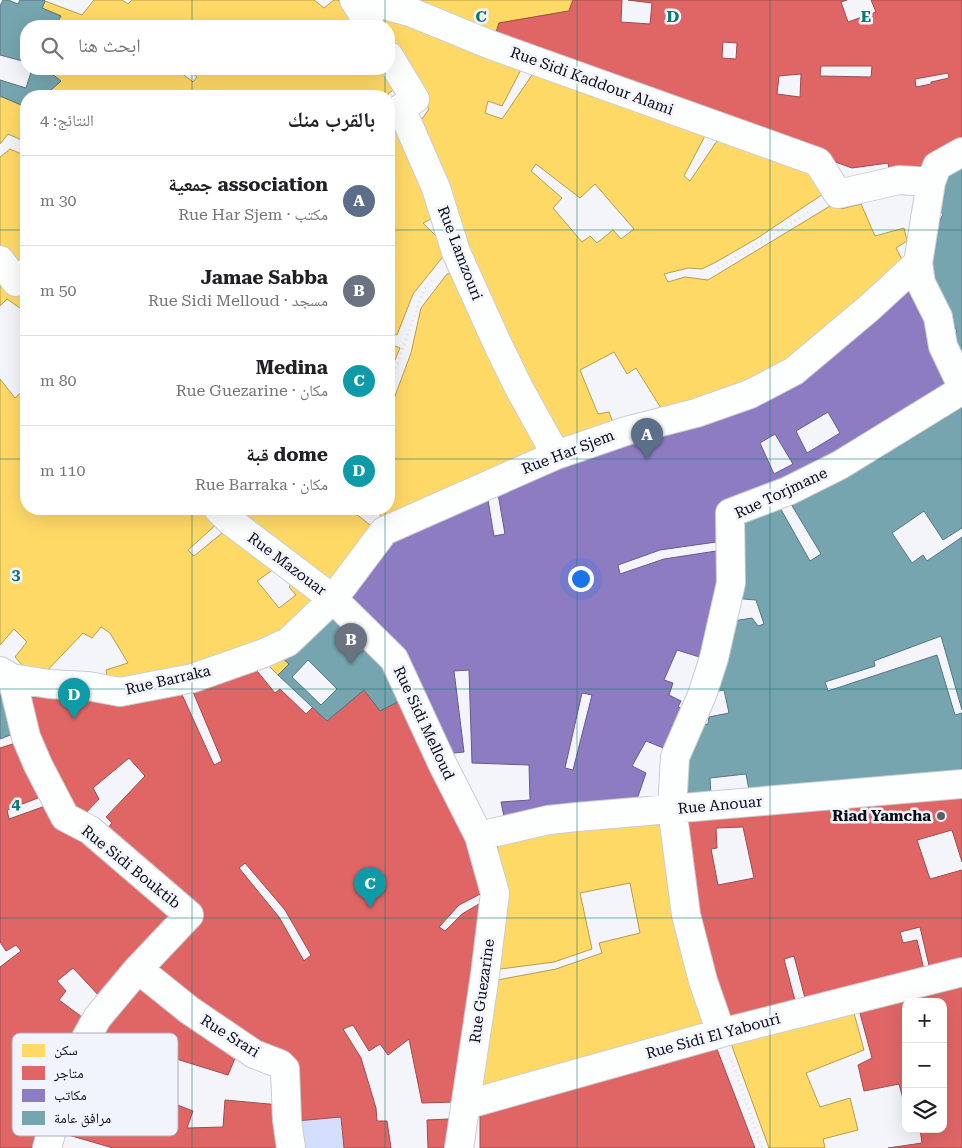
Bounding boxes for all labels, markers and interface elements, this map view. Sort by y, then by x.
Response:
text: C [475,7,487,26]
text: D [667,7,680,26]
text: E [861,7,871,26]
search box [20,20,395,75]
icon: search [38,34,66,62]
text: ابحث هنا [78,34,141,57]
street label: Rue Sidi Kaddour Alami [508,43,676,119]
text: بالقرب منك [288,108,375,132]
text: النتائج: 4 [40,111,94,130]
text: association جمعية [168,173,328,196]
text: 30 m [40,191,77,210]
text: A [353,191,365,210]
street label: Rue Lamzouri [434,203,486,303]
text: مكتب · Rue Har Sjem [178,205,328,224]
text: Jamae Sabba [201,266,328,289]
text: 50 m [40,281,77,300]
text: B [353,281,365,300]
text: مسجد · Rue Sidi Melloud [148,291,328,310]
text: Medina [256,356,328,379]
text: 80 m [40,371,77,390]
text: C [353,371,365,390]
text: مكان · Rue Guezarine [176,381,328,400]
pin: A [631,418,663,459]
street label: Rue Har Sjem [519,426,617,478]
text: dome قبة [246,443,328,466]
text: 110 m [40,461,86,480]
text: D [353,461,365,480]
street label: Rue Torjmane [732,464,830,522]
text: مكان · Rue Barraka [195,475,328,494]
street label: Rue Mazouar [244,529,330,599]
text: 3 [12,565,21,584]
your location [568,566,594,592]
pin: B [335,623,367,664]
street label: Rue Barraka [124,661,212,699]
street label: Rue Sidi Melloud [390,663,458,783]
pin: D [58,678,90,719]
street label: Rue Anouar [677,792,763,818]
text: 4 [12,794,21,813]
place label: Riad Yamcha [832,807,931,825]
marker: Riad Yamcha [935,810,947,822]
street label: Rue Sidi Bouktib [78,822,184,912]
pin: C [354,867,386,908]
street label: Rue Guezarine [466,938,498,1044]
map controls [902,998,947,1133]
button: + [902,998,947,1043]
street label: Rue Sidi El Yabouri [644,1009,782,1063]
street label: Rue Srari [197,1011,263,1061]
legend [12,1033,178,1136]
text: سكن [54,1042,78,1059]
button: − [902,1043,947,1088]
text: متاجر [53,1065,84,1082]
text: مكاتب [54,1087,87,1103]
button: layers [902,1088,947,1133]
text: مرافق عامة [54,1110,111,1128]

